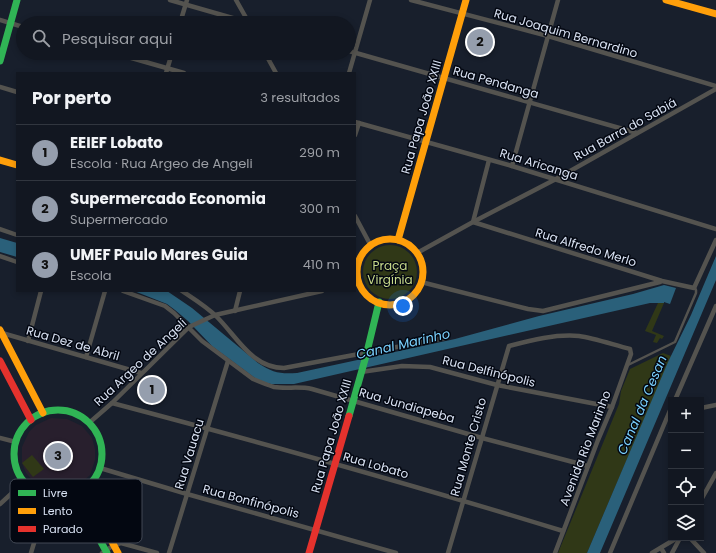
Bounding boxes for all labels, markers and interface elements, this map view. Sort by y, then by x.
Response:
street label: Rua Joaquim Bernardino [492,4,640,62]
search box [16,16,356,60]
icon: search [30,27,52,49]
pin: 2 [467,27,493,57]
text: Pesquisar aqui [62,28,172,49]
street label: Rua Papa João XXIII [397,58,445,176]
street label: Rua Pendanga [451,62,541,102]
text: Por perto [32,86,111,110]
text: 3 resultados [260,88,340,107]
street label: Rua Barra do Sabiá [570,94,680,164]
text: EEIEF Lobato [70,132,163,153]
text: 1 [43,143,47,162]
text: 290 m [299,143,340,162]
street label: Rua Aricanga [498,144,580,184]
text: Escola · Rua Argeo de Angeli [70,154,253,173]
text: Supermercado Economia [70,188,266,209]
text: 2 [41,199,49,218]
text: 300 m [299,199,340,218]
text: Supermercado [70,210,168,229]
street label: Rua Alfredo Merlo [533,224,639,271]
text: UMEF Paulo Mares Guia [70,244,248,265]
text: 3 [41,255,49,274]
text: 410 m [303,255,340,274]
park label: Praça Virgínia [367,257,413,288]
text: Escola [70,266,112,285]
your location [393,296,413,316]
street label: Rua Argeo de Angeli [90,314,190,410]
street label: Rua Dez de Abril [24,322,122,364]
water label: Canal Marinho [354,324,452,364]
street label: Rua Delfinópolis [441,351,537,391]
water label: Canal da Cesan [612,352,672,458]
pin: 1 [139,375,165,405]
street label: Rua Papa João XXIII [307,377,355,495]
street label: Rua Jundiapeba [357,383,457,427]
street label: Avenida Rio Marinho [555,388,615,508]
street label: Rua Monte Cristo [446,395,490,498]
map controls [668,397,704,541]
button: + [668,397,704,433]
street label: Rua Vauacu [170,416,208,492]
button: − [668,433,704,469]
pin: 3 [45,441,71,471]
street label: Rua Lobato [341,448,411,483]
button: locate [668,469,704,505]
legend [10,479,142,543]
street label: Rua Bonfinópolis [201,480,301,522]
text: Livre [43,485,68,501]
text: Lento [43,503,73,519]
button: layers [668,505,704,541]
text: Parado [43,521,83,537]

